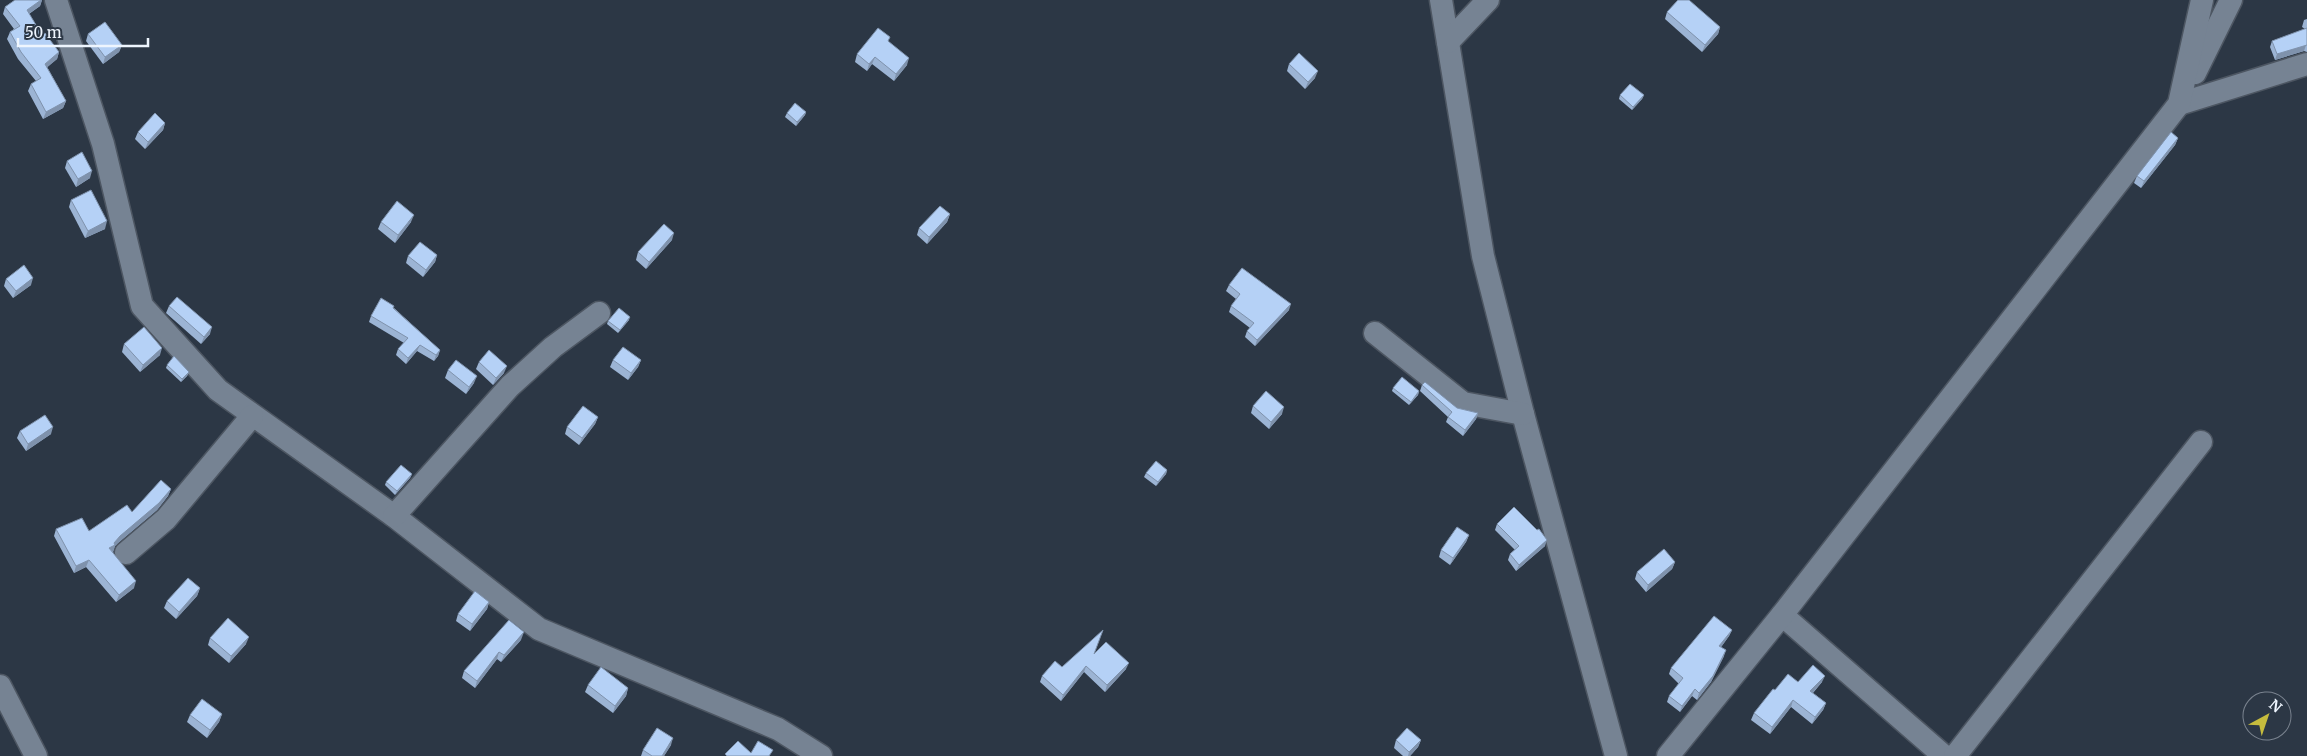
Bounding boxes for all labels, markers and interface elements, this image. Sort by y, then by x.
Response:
scale bar [18,15,148,47]
text: 50 m [25,23,62,42]
north arrow [2242,691,2292,741]
text: N [2265,696,2285,716]

